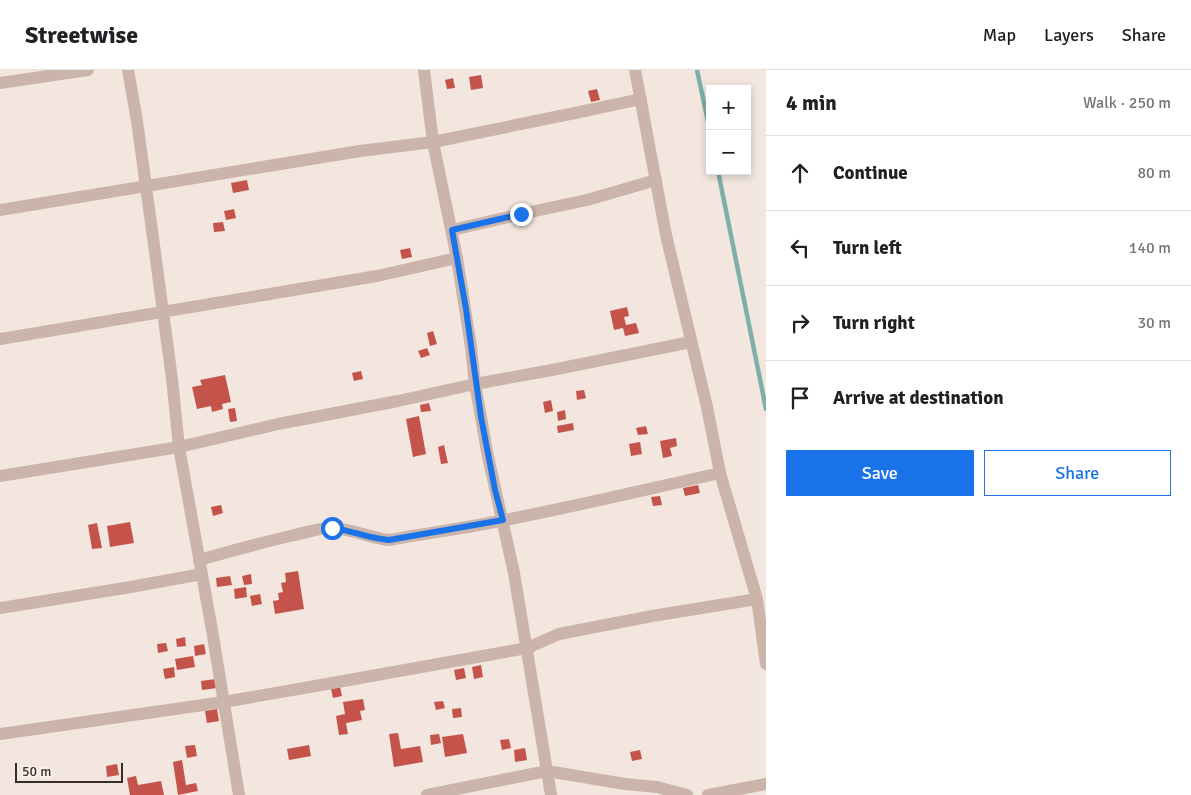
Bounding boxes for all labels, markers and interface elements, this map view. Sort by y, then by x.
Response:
text: Streetwise [25,20,138,50]
text: Map [983,24,1016,46]
text: Layers [1044,24,1094,46]
text: Share [1122,24,1166,46]
map controls [706,85,751,175]
button: + [706,85,751,130]
text: 4 min [786,90,837,116]
text: Walk · 250 m [1083,93,1171,113]
button: − [706,130,751,175]
icon: ahead [786,159,814,187]
text: Continue [833,161,908,185]
text: 80 m [1137,163,1171,183]
route end [510,203,533,226]
icon: left [786,234,814,262]
text: Turn left [833,236,902,260]
text: 140 m [1129,238,1171,258]
icon: right [786,309,814,337]
text: Turn right [833,311,915,335]
text: 30 m [1137,313,1171,333]
icon: arrive [786,384,814,412]
text: Arrive at destination [833,386,1004,410]
button: Save [786,450,974,496]
button: Share [984,450,1171,496]
route start [321,517,344,540]
scale bar [15,760,122,783]
text: 50 m [22,763,51,780]

